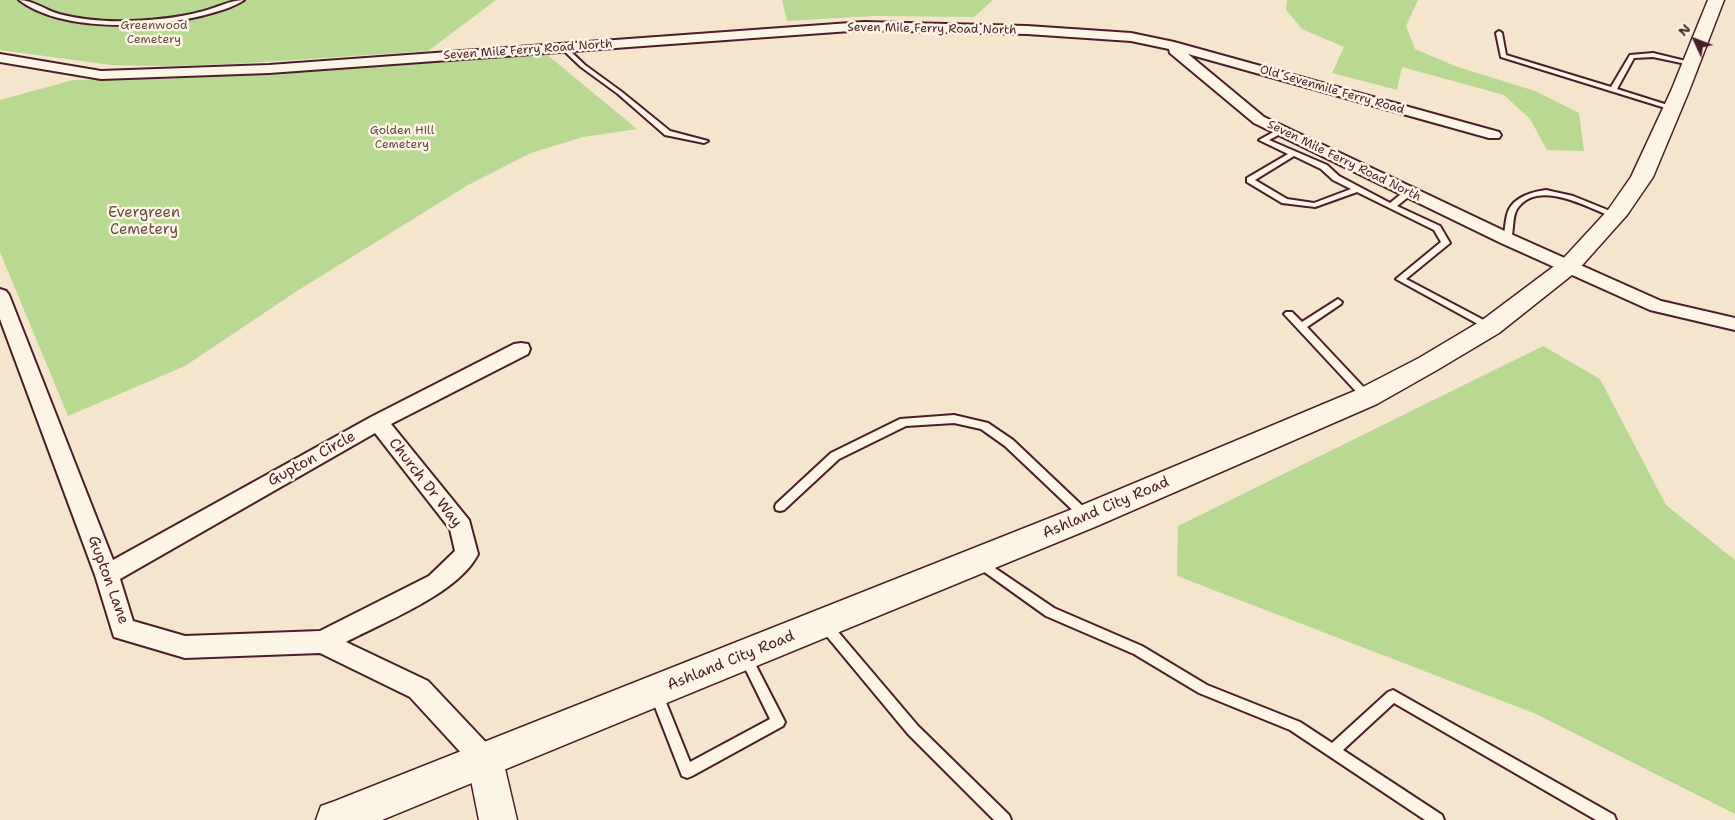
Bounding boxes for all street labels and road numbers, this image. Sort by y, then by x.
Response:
street label: Seven Mile Ferry Road North [847,20,1017,38]
street label: Seven Mile Ferry Road North [443,37,613,63]
street label: Old Sevenmile Ferry Road [1258,62,1406,118]
street label: Seven Mile Ferry Road North [1265,117,1423,205]
street label: Gupton Circle [265,428,359,490]
street label: Church Dr Way [385,435,465,531]
street label: Ashland City Road [1040,473,1172,543]
street label: Gupton Lane [84,533,132,627]
street label: Ashland City Road [665,627,797,695]

